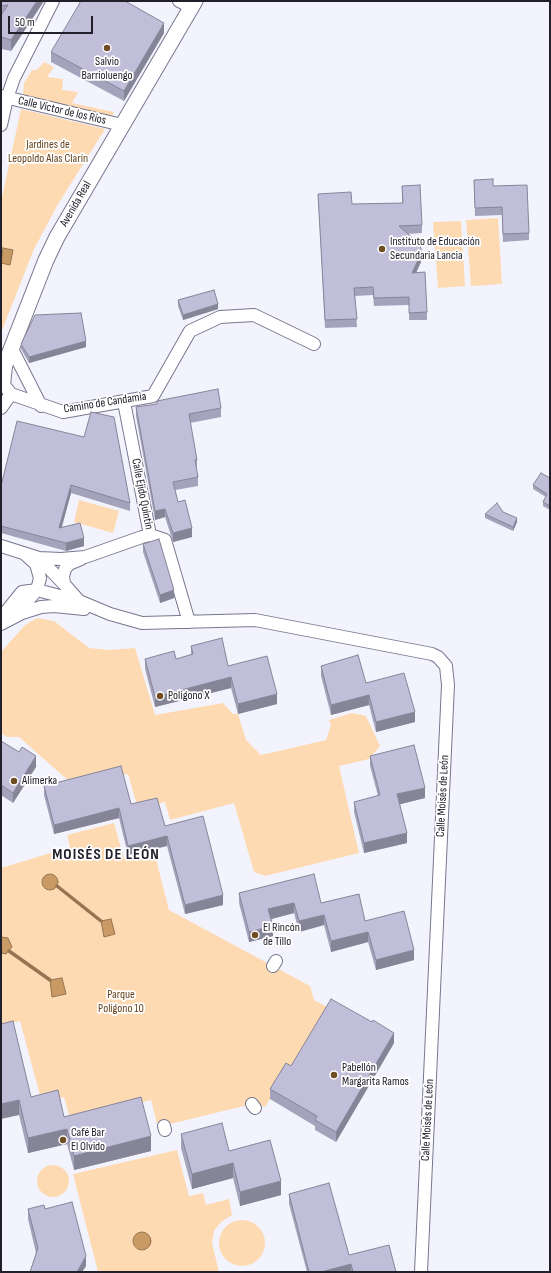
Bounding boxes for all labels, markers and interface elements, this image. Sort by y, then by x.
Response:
scale bar [10,8,95,34]
text: 50 m [15,15,35,30]
marker: Salvio Barrioluengo [102,43,112,53]
place label: Salvio Barrioluengo [81,55,133,83]
street label: Calle Víctor de los Ríos [17,94,107,128]
park label: Jardines de Leopoldo Alas Clarín [8,138,88,166]
street label: Avenida Real [57,179,95,229]
place label: Instituto de Educación Secundaria Lancia [390,235,480,263]
marker: Instituto de Educación Secundaria Lancia [377,244,387,254]
street label: Camino de Candamia [63,389,147,417]
street label: Calle Ejido Quintin [128,457,156,531]
place label: Poligono X [168,689,210,703]
marker: Poligono X [155,691,165,701]
street label: Calle Moisés de León [434,755,452,837]
place label: Alimerka [22,774,57,788]
marker: Alimerka [9,776,19,786]
district label: MOISÉS DE LEÓN [52,845,160,865]
place label: El Rincón de Tillo [263,921,300,949]
marker: El Rincón de Tillo [250,930,260,940]
park label: Parque Polígono 10 [98,988,144,1016]
place label: Pabellón Margarita Ramos [342,1061,409,1089]
marker: Pabellón Margarita Ramos [329,1070,339,1080]
street label: Calle Moisés de León [419,1079,437,1161]
place label: Café Bar El Olvido [71,1126,105,1154]
marker: Café Bar El Olvido [58,1135,68,1145]

